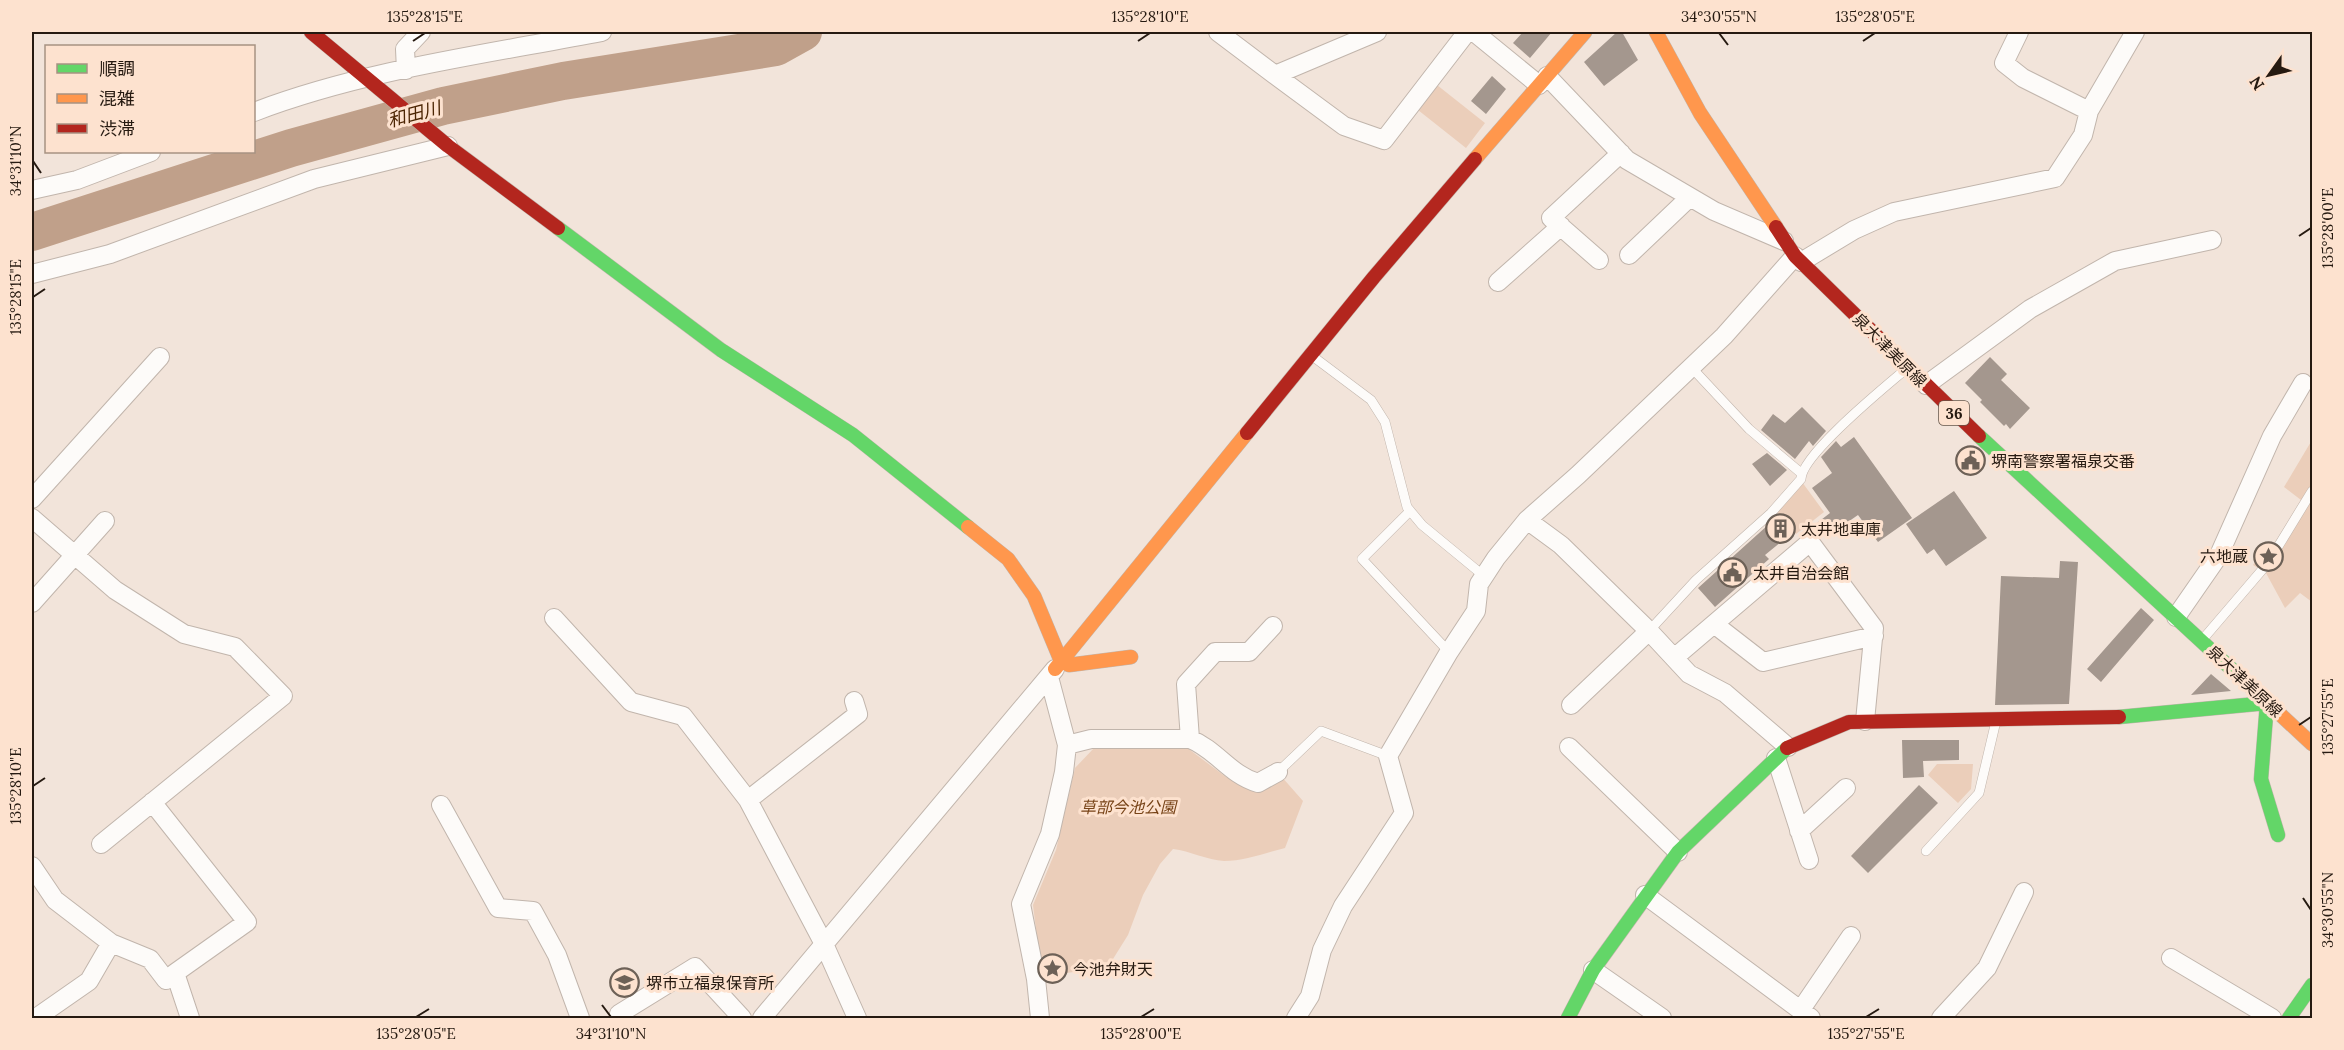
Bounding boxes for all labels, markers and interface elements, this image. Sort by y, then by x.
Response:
text: 135°28'15"E [387,7,463,26]
text: 135°28'10"E [1112,7,1188,26]
text: 34°30'55"N [1681,7,1757,26]
text: 135°28'05"E [1835,7,1915,26]
legend [45,45,255,153]
north arrow [2239,45,2299,105]
text: 順調 [99,57,135,80]
text: N [2245,73,2268,94]
text: 混雑 [99,87,135,110]
water label: 和田川 [385,95,445,132]
text: 渋滞 [99,117,135,140]
text: 34°31'10"N [6,126,25,196]
text: 135°28'00"E [2318,188,2337,268]
text: 135°28'15"E [6,259,25,335]
street label: 泉大津美原線 [1849,309,1931,391]
road number: 36 [1939,401,1969,425]
public building icon: 堺南警察署福泉交番 [1954,445,1986,477]
place label: 堺南警察署福泉交番 [1991,451,2135,471]
building icon: 太井地車庫 [1764,513,1796,545]
place label: 太井地車庫 [1801,519,1881,539]
place icon: 六地蔵 [2253,540,2285,572]
place label: 六地蔵 [2200,546,2248,566]
public building icon: 太井自治会館 [1716,557,1748,589]
place label: 太井自治会館 [1753,563,1849,583]
street label: 泉大津美原線 [2203,641,2287,721]
text: 135°27'55"E [2318,678,2337,756]
text: 135°28'10"E [6,748,25,824]
park label: 草部今池公園 [1080,797,1178,817]
text: 34°30'55"N [2318,872,2337,948]
place icon: 今池弁財天 [1036,953,1068,985]
place label: 今池弁財天 [1073,959,1153,979]
school or university icon: 堺市立福泉保育所 [609,967,641,999]
place label: 堺市立福泉保育所 [646,973,774,993]
text: 135°28'05"E [376,1024,456,1043]
text: 34°31'10"N [576,1024,646,1043]
text: 135°28'00"E [1101,1024,1181,1043]
text: 135°27'55"E [1827,1024,1905,1043]

